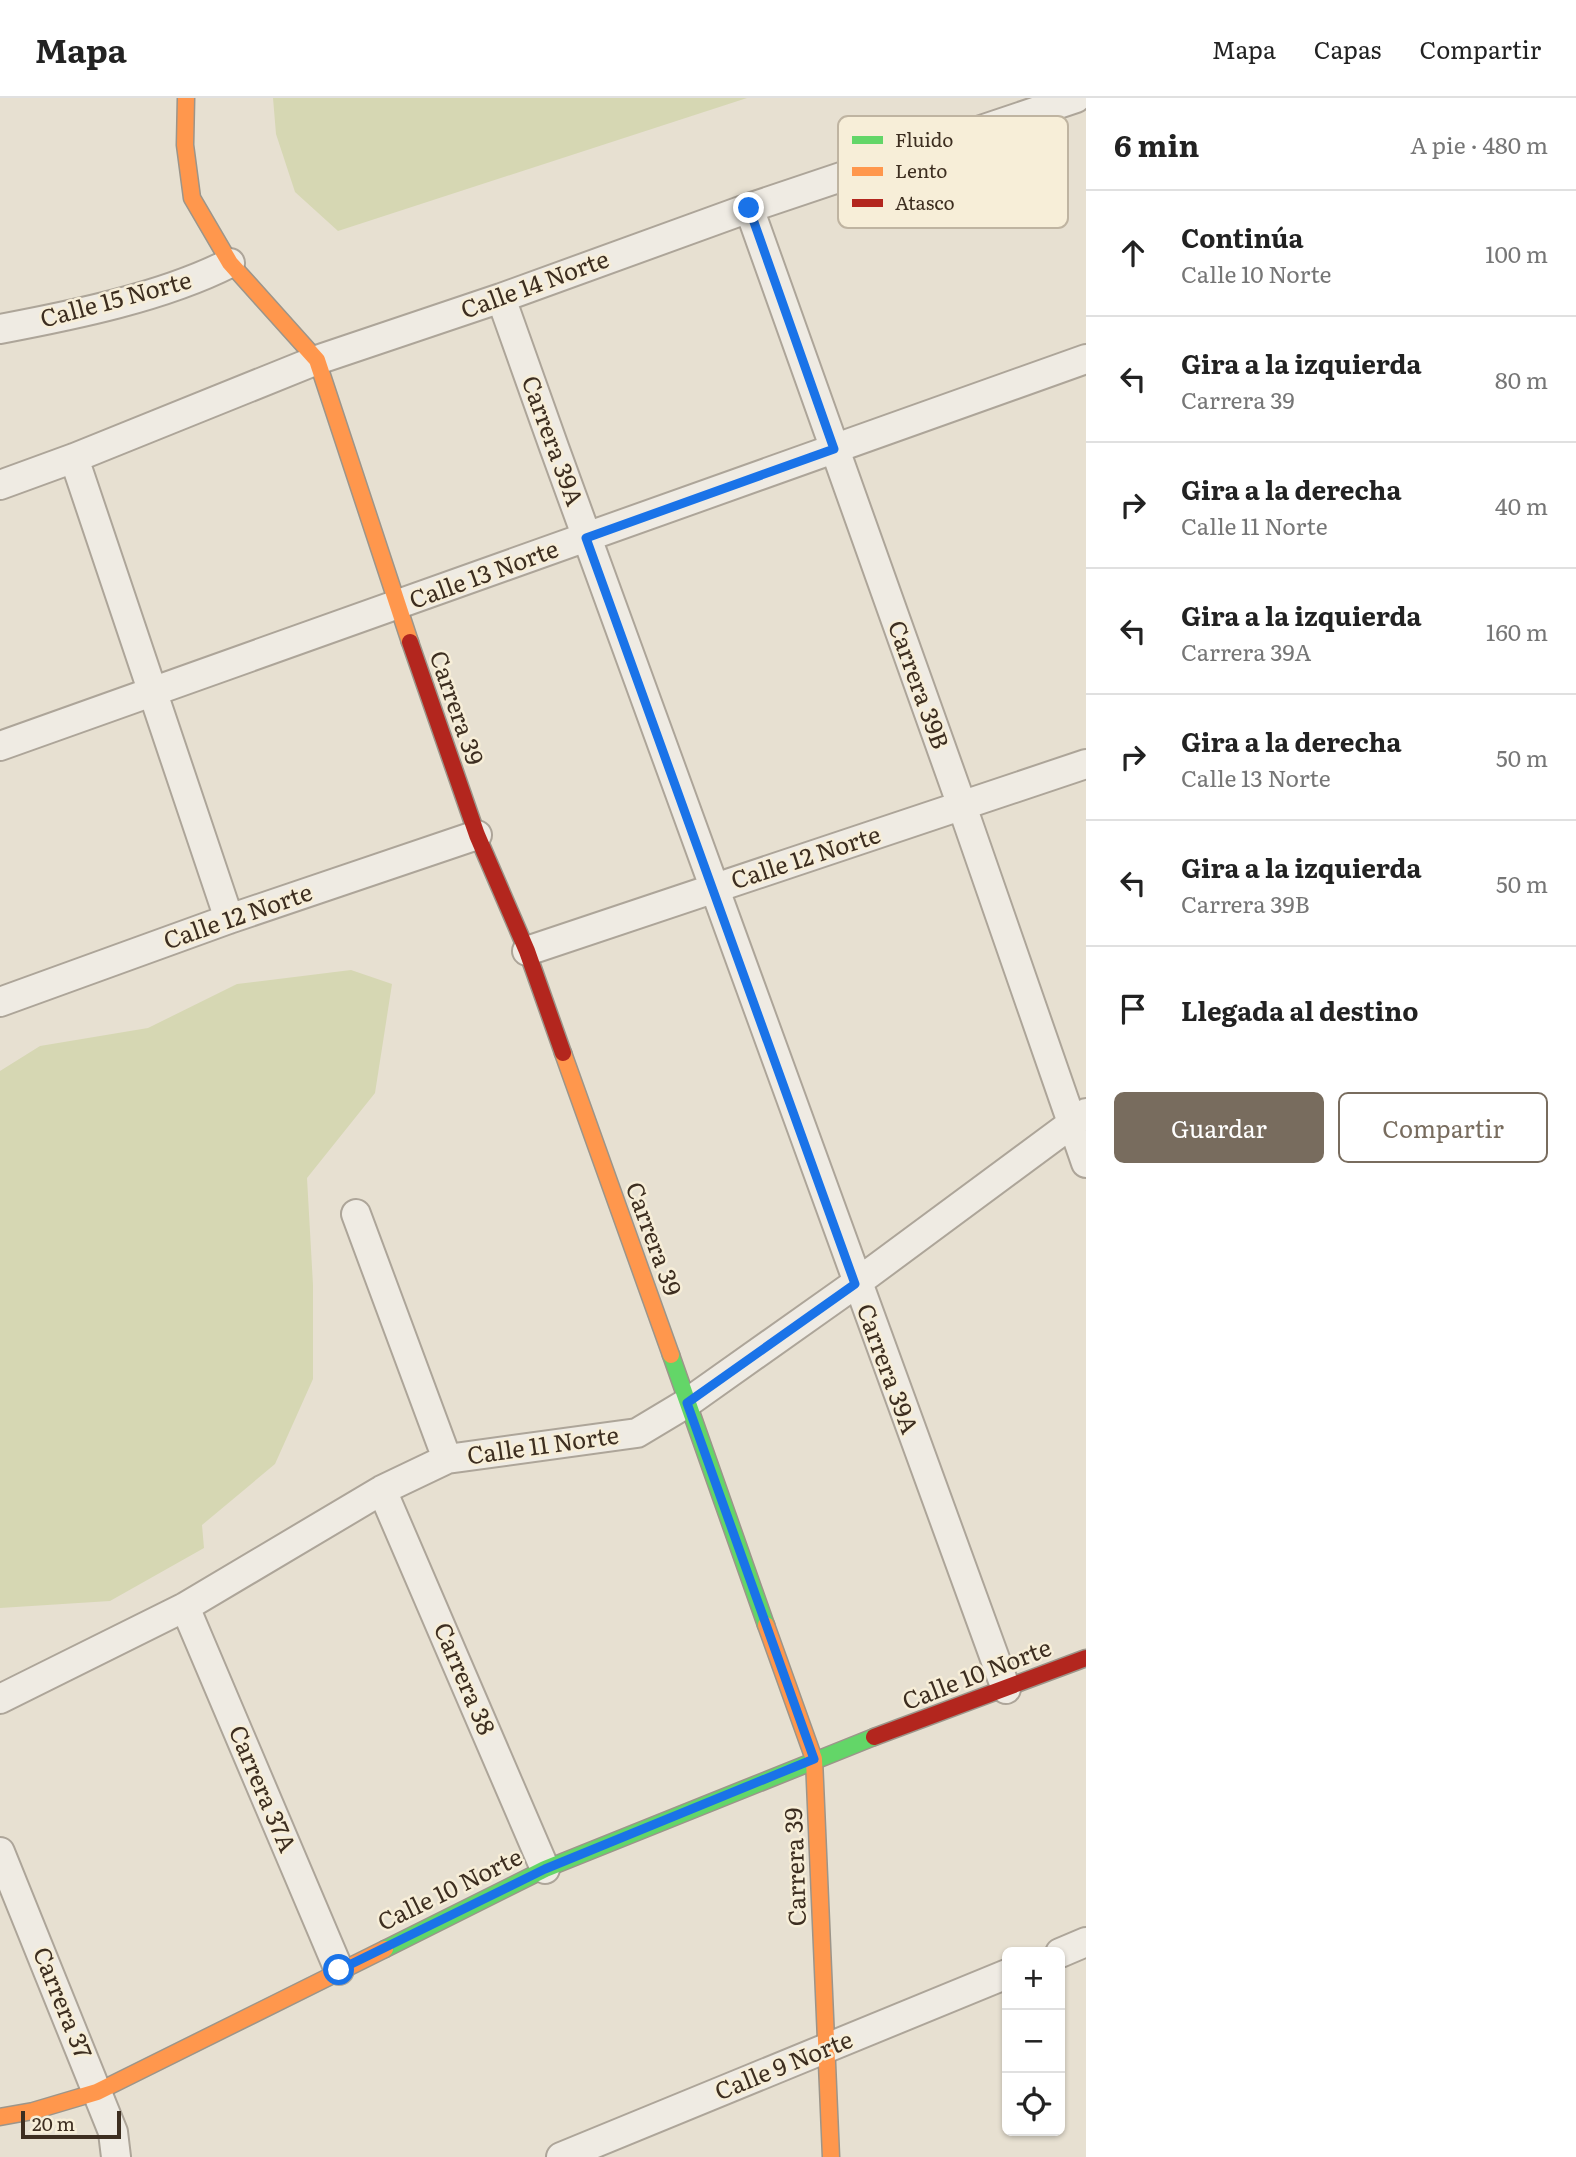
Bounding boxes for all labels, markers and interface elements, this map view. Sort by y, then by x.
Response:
text: Mapa [35,24,127,73]
text: Mapa [1212,31,1276,66]
text: Capas [1314,31,1381,66]
text: Compartir [1419,31,1541,66]
legend [838,116,1068,228]
text: 6 min [1114,122,1199,166]
text: Fluido [895,125,953,153]
text: A pie · 480 m [1410,127,1548,161]
text: Lento [895,156,948,184]
text: Atasco [895,188,955,216]
route end [733,192,764,223]
text: Continúa [1181,217,1304,256]
icon: ahead [1114,234,1152,272]
text: 100 m [1485,236,1548,270]
street label: Calle 14 Norte [455,240,613,326]
text: Calle 10 Norte [1181,256,1332,290]
street label: Calle 15 Norte [36,261,195,335]
text: Gira a la izquierda [1181,343,1422,382]
icon: left [1114,360,1152,398]
text: 80 m [1495,362,1548,396]
street label: Carrera 39A [515,370,594,510]
text: Carrera 39 [1181,382,1295,416]
text: Gira a la derecha [1181,469,1401,508]
icon: right [1114,486,1152,524]
text: 40 m [1495,488,1548,522]
text: Calle 11 Norte [1181,508,1328,542]
street label: Calle 13 Norte [404,529,563,616]
text: Gira a la izquierda [1181,595,1422,634]
icon: left [1114,612,1152,650]
text: 160 m [1486,614,1548,648]
street label: Carrera 39B [881,615,960,753]
text: Carrera 39A [1181,634,1312,668]
street label: Carrera 39 [423,645,494,769]
text: Gira a la derecha [1181,721,1401,760]
icon: right [1114,738,1152,776]
text: 50 m [1496,740,1548,774]
text: Calle 13 Norte [1181,760,1331,794]
street label: Calle 12 Norte [726,815,885,896]
text: Gira a la izquierda [1181,847,1422,886]
icon: left [1114,864,1152,902]
text: 50 m [1496,866,1548,900]
street label: Calle 12 Norte [158,873,316,956]
text: Carrera 39B [1181,886,1310,920]
icon: arrive [1114,990,1152,1028]
text: Llegada al destino [1181,990,1418,1029]
button: Guardar [1114,1092,1324,1163]
button: Compartir [1338,1092,1548,1163]
street label: Carrera 39 [619,1176,692,1300]
street label: Carrera 39A [850,1298,929,1438]
street label: Calle 11 Norte [464,1416,621,1471]
street label: Carrera 38 [427,1616,506,1740]
street label: Calle 10 Norte [897,1628,1056,1717]
street label: Carrera 37A [222,1719,307,1857]
street label: Carrera 39 [774,1807,813,1927]
street label: Calle 10 Norte [371,1838,527,1938]
street label: Carrera 37 [26,1941,103,2063]
map controls [1002,1947,1065,2136]
button: + [1002,1947,1065,2010]
route start [323,1954,354,1985]
button: − [1002,2010,1065,2073]
street label: Calle 9 Norte [709,2020,857,2107]
button: locate [1002,2073,1065,2136]
scale bar [21,2108,121,2140]
text: 20 m [32,2109,75,2137]

